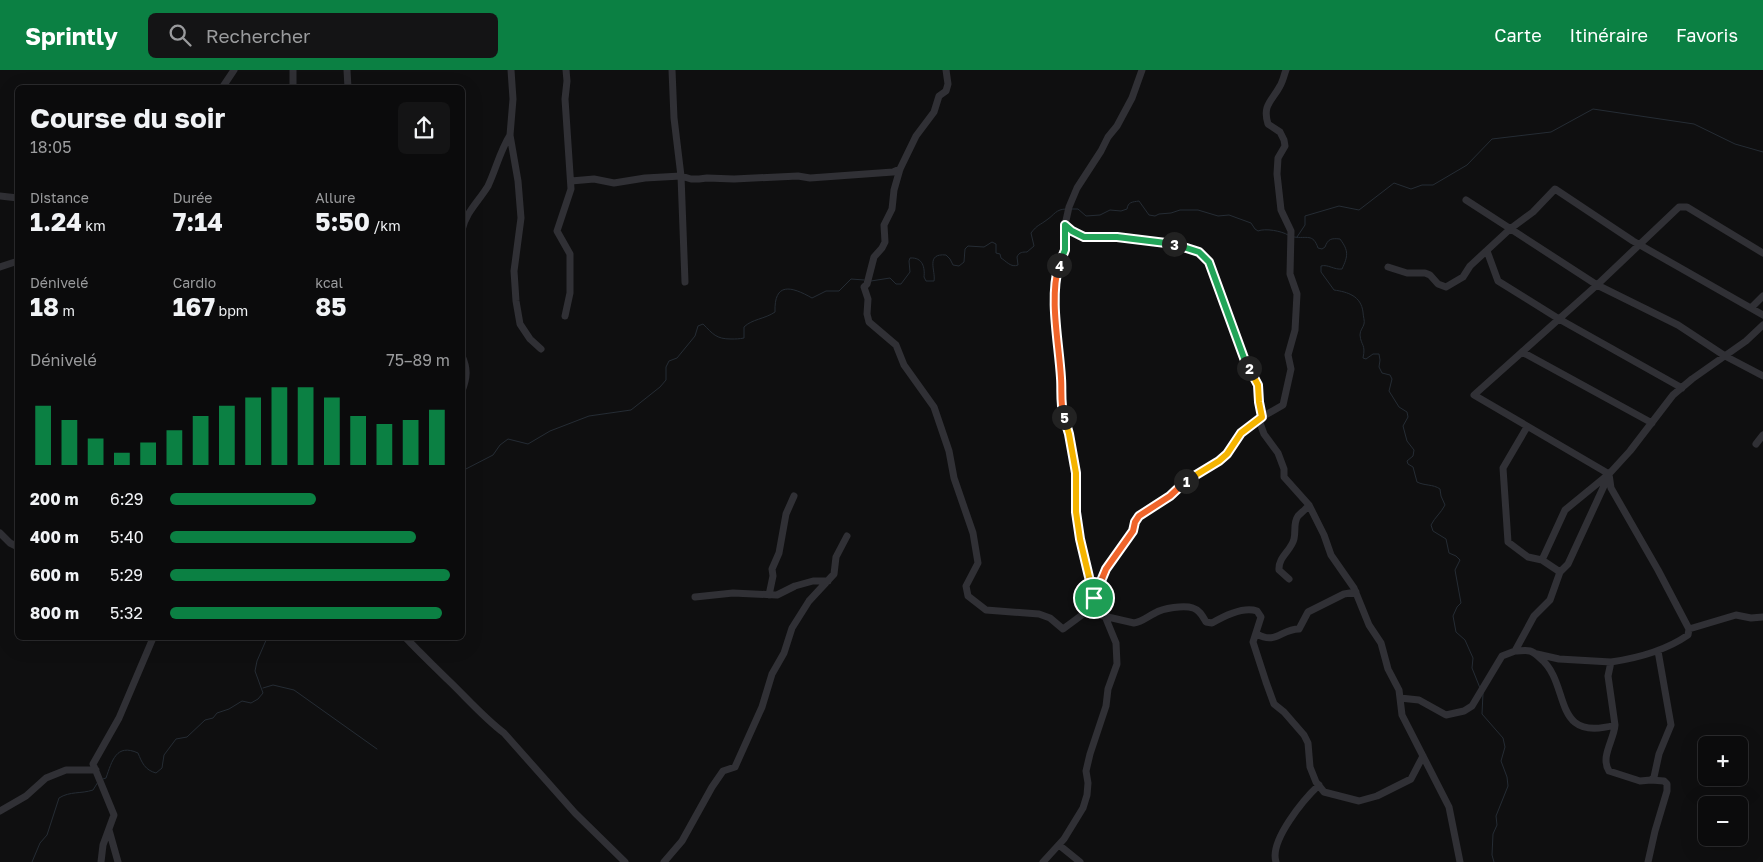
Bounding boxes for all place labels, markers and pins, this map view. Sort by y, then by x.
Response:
pin: 3 [1162,232,1186,256]
pin: 4 [1046,252,1072,278]
pin: 2 [1236,356,1262,380]
pin: 5 [1052,404,1076,430]
pin: 1 [1174,468,1198,494]
pin [1073,577,1115,619]

